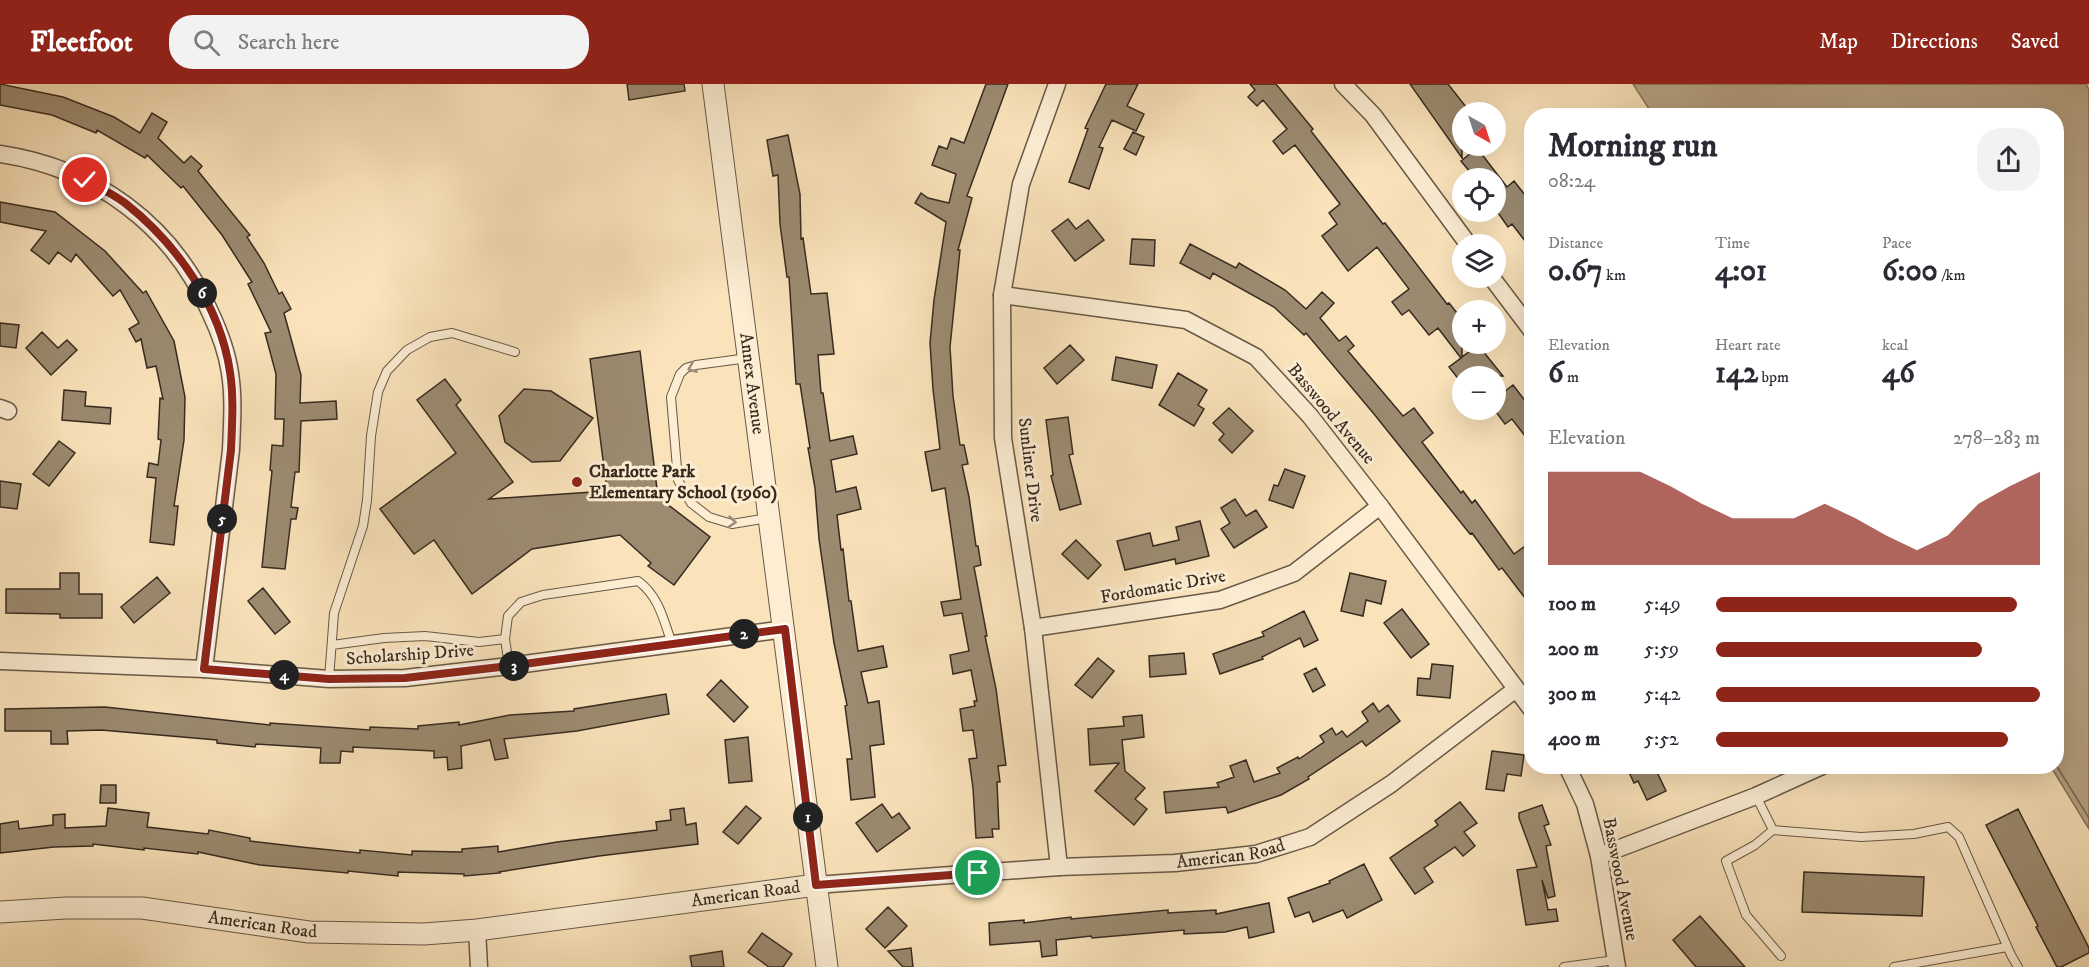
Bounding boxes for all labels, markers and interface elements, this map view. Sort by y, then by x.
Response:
search box [169,15,589,69]
text: Fleetfoot [30,25,133,60]
icon: search [190,26,223,59]
text: Search here [238,29,339,56]
text: Map [1819,29,1858,55]
text: Directions [1891,29,1978,55]
text: Saved [2011,29,2059,55]
north arrow [1452,102,1506,156]
map controls [1452,102,1506,420]
text: Morning run [1548,126,1717,167]
button: share [1977,128,2040,191]
pin [59,154,110,205]
icon: check [68,163,101,196]
button: locate [1452,168,1506,222]
text: 08:24 [1548,169,1595,194]
text: Distance [1548,233,1603,253]
text: Time [1715,233,1750,253]
text: Pace [1882,233,1912,253]
button: layers [1452,234,1506,288]
text: 0.67 [1548,253,1603,290]
text: 4:01 [1715,253,1767,290]
text: 6:00 [1882,253,1938,290]
text: km [1603,265,1626,285]
text: /km [1938,265,1965,285]
pin: 6 [187,278,217,308]
text: 6 [198,283,206,303]
button: + [1452,300,1506,354]
street label: Annex Avenue [734,331,769,436]
text: Elevation [1548,335,1610,355]
text: Heart rate [1715,335,1781,355]
text: kcal [1882,335,1908,355]
text: 6 [1548,355,1564,392]
text: 142 [1715,355,1758,392]
text: 46 [1882,355,1915,392]
street label: Basswood Avenue [1282,359,1380,469]
one-way arrow [687,361,698,373]
button: − [1452,366,1506,420]
text: m [1564,367,1579,387]
text: bpm [1758,367,1789,387]
street label: Sunliner Drive [1013,417,1047,523]
text: Elevation [1548,426,1625,451]
text: 278–283 m [1953,426,2040,451]
place label: Charlotte Park Elementary School (1960) [589,461,777,504]
marker: Charlotte Park Elementary School (1960) [570,475,584,489]
pin: 5 [207,504,237,534]
text: 5 [218,509,226,529]
one-way arrow [727,515,736,528]
street label: Fordomatic Drive [1099,565,1227,609]
text: 100 m [1548,592,1596,617]
text: 5:49 [1644,592,1681,617]
pin: 2 [729,619,759,649]
text: 2 [740,624,748,644]
text: 200 m [1548,637,1599,662]
text: 5:59 [1644,637,1679,662]
street label: Scholarship Drive [345,640,475,670]
pin: 3 [499,651,529,681]
text: 3 [511,656,517,676]
pin: 4 [269,660,299,690]
text: 4 [279,665,289,685]
text: 300 m [1548,682,1596,707]
text: 5:42 [1644,682,1681,707]
text: 400 m [1548,727,1600,752]
text: 5:52 [1644,727,1679,752]
pin: 1 [793,802,823,832]
text: 1 [805,807,811,827]
street label: Basswood Avenue [1597,816,1643,942]
street label: American Road [1175,835,1288,874]
pin [952,847,1003,898]
icon: arrive [961,856,994,889]
street label: American Road [690,876,801,912]
street label: American Road [207,907,317,943]

